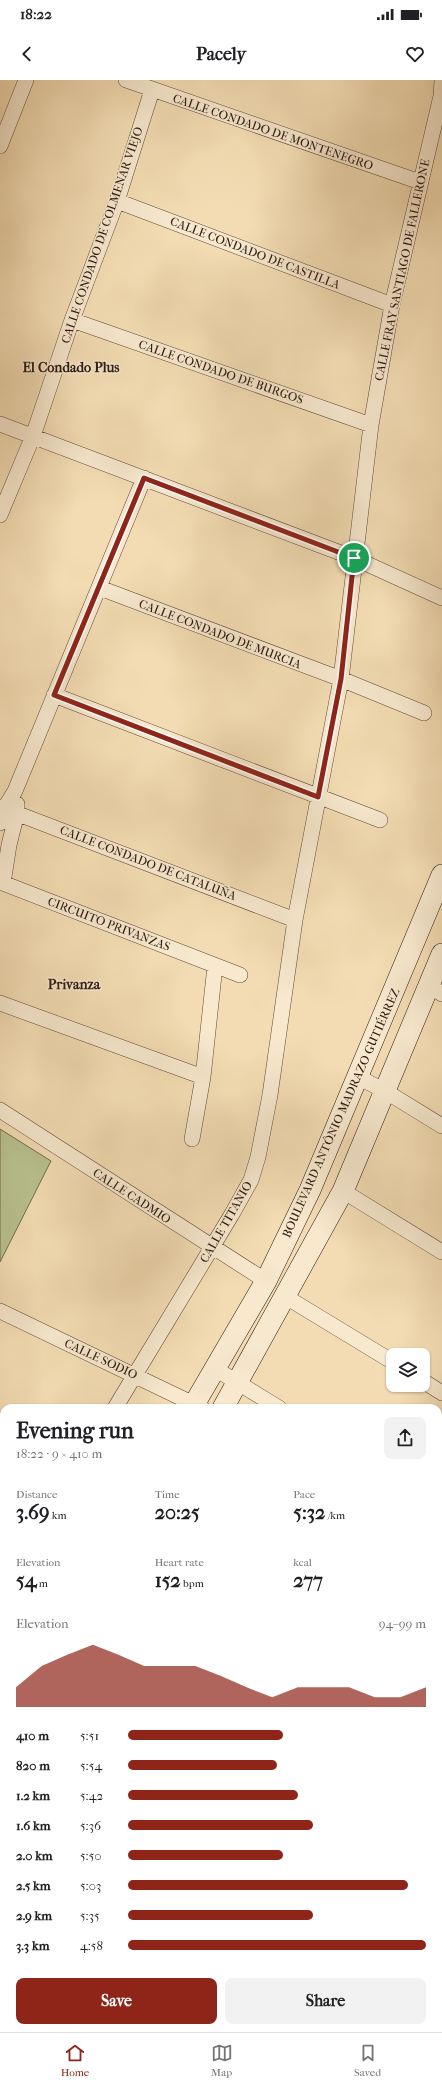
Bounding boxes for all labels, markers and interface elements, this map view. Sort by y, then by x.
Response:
text: 18:22 [20,5,52,23]
icon: back [16,43,38,65]
icon: heart [404,43,426,65]
text: Pacely [196,44,246,65]
street label: CALLE CONDADO DE MONTENEGRO [171,91,375,173]
street label: CALLE CONDADO DE COLMENAR VIEJO [58,125,146,345]
street label: CALLE FRAY SANTIAGO DE FALLERONE [372,158,432,382]
street label: CALLE CONDADO DE CASTILLA [168,214,342,292]
street label: CALLE CONDADO DE BURGOS [137,337,305,407]
district label: El Condado Plus [22,359,120,376]
pin [337,541,371,575]
icon: arrive [343,547,365,569]
street label: CALLE CONDADO DE MURCIA [137,597,303,672]
street label: CALLE CONDADO DE CATALUÑA [58,823,238,903]
street label: CIRCUITO PRIVANZAS [46,894,172,954]
district label: Privanza [48,976,101,993]
street label: BOULEVARD ANTÔNIO MADRAZO GUTIÉRREZ [278,986,403,1240]
street label: CALLE CADMIO [90,1166,174,1226]
street label: CALLE TITANIO [197,1179,255,1265]
street label: CALLE SODIO [62,1336,140,1382]
map controls [386,1348,430,1392]
button: layers [386,1348,430,1392]
button: share [384,1417,426,1459]
text: Evening run [16,1418,134,1444]
text: 18:22 · 9 × 410 m [16,1446,102,1461]
text: Distance [16,1488,57,1501]
text: Time [155,1488,180,1501]
text: Pace [293,1488,315,1501]
text: 3.69 [16,1501,49,1524]
text: 20:25 [155,1501,200,1524]
text: 5:32 [293,1501,325,1524]
text: km [49,1509,67,1522]
text: /km [325,1509,345,1522]
text: Elevation [16,1556,60,1569]
text: Heart rate [155,1556,204,1569]
text: kcal [293,1556,312,1569]
text: 54 [16,1569,36,1592]
text: 152 [155,1569,181,1592]
text: 277 [293,1569,323,1592]
text: m [36,1577,48,1590]
text: bpm [181,1577,204,1590]
text: Elevation [16,1616,69,1631]
text: 94–99 m [379,1616,426,1631]
text: 410 m [16,1728,49,1743]
text: 5:51 [80,1728,99,1743]
text: 820 m [16,1758,50,1773]
text: 5:54 [80,1758,102,1773]
text: 1.2 km [16,1788,50,1803]
text: 5:42 [80,1788,103,1803]
text: 1.6 km [16,1818,50,1833]
text: 5:36 [80,1818,101,1833]
text: 2.0 km [16,1848,53,1863]
text: 5:50 [80,1848,102,1863]
text: 2.5 km [16,1878,51,1893]
text: 5:03 [80,1878,101,1893]
text: 2.9 km [16,1908,52,1923]
text: 5:35 [80,1908,100,1923]
text: 3.3 km [16,1938,49,1953]
text: 4:58 [80,1938,103,1953]
button: Save [16,1978,217,2024]
button: Share [225,1978,426,2024]
tab: Home [61,2042,89,2079]
tab: Map [211,2042,233,2079]
tab: Saved [354,2042,381,2079]

